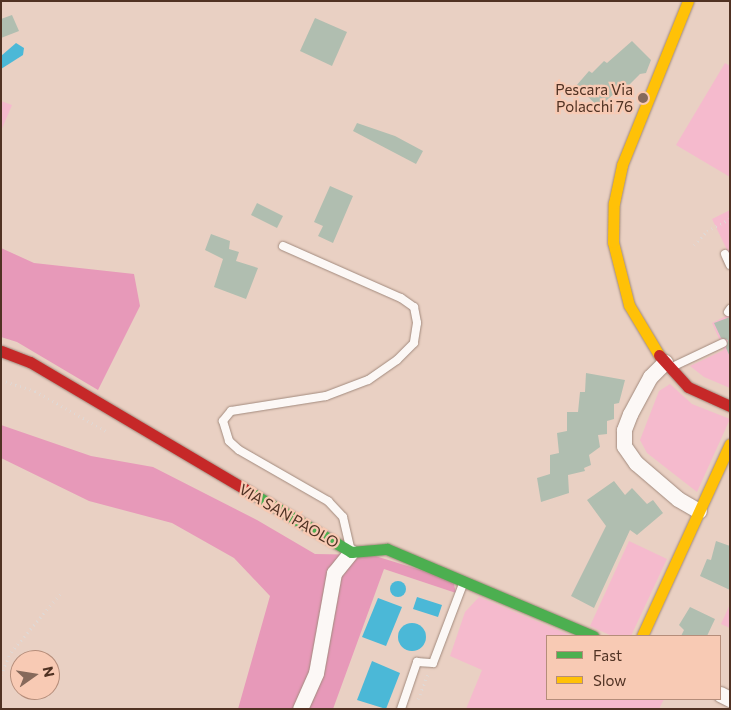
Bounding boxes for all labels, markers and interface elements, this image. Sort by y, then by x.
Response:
place label: Pescara Via Polacchi 76 [555,80,633,115]
marker: Pescara Via Polacchi 76 [637,92,649,104]
street label: VIA SAN PAOLO [236,480,342,552]
legend [546,635,721,700]
text: Fast [593,646,622,664]
north arrow [10,650,60,700]
text: N [40,665,59,679]
text: Slow [593,671,626,689]

